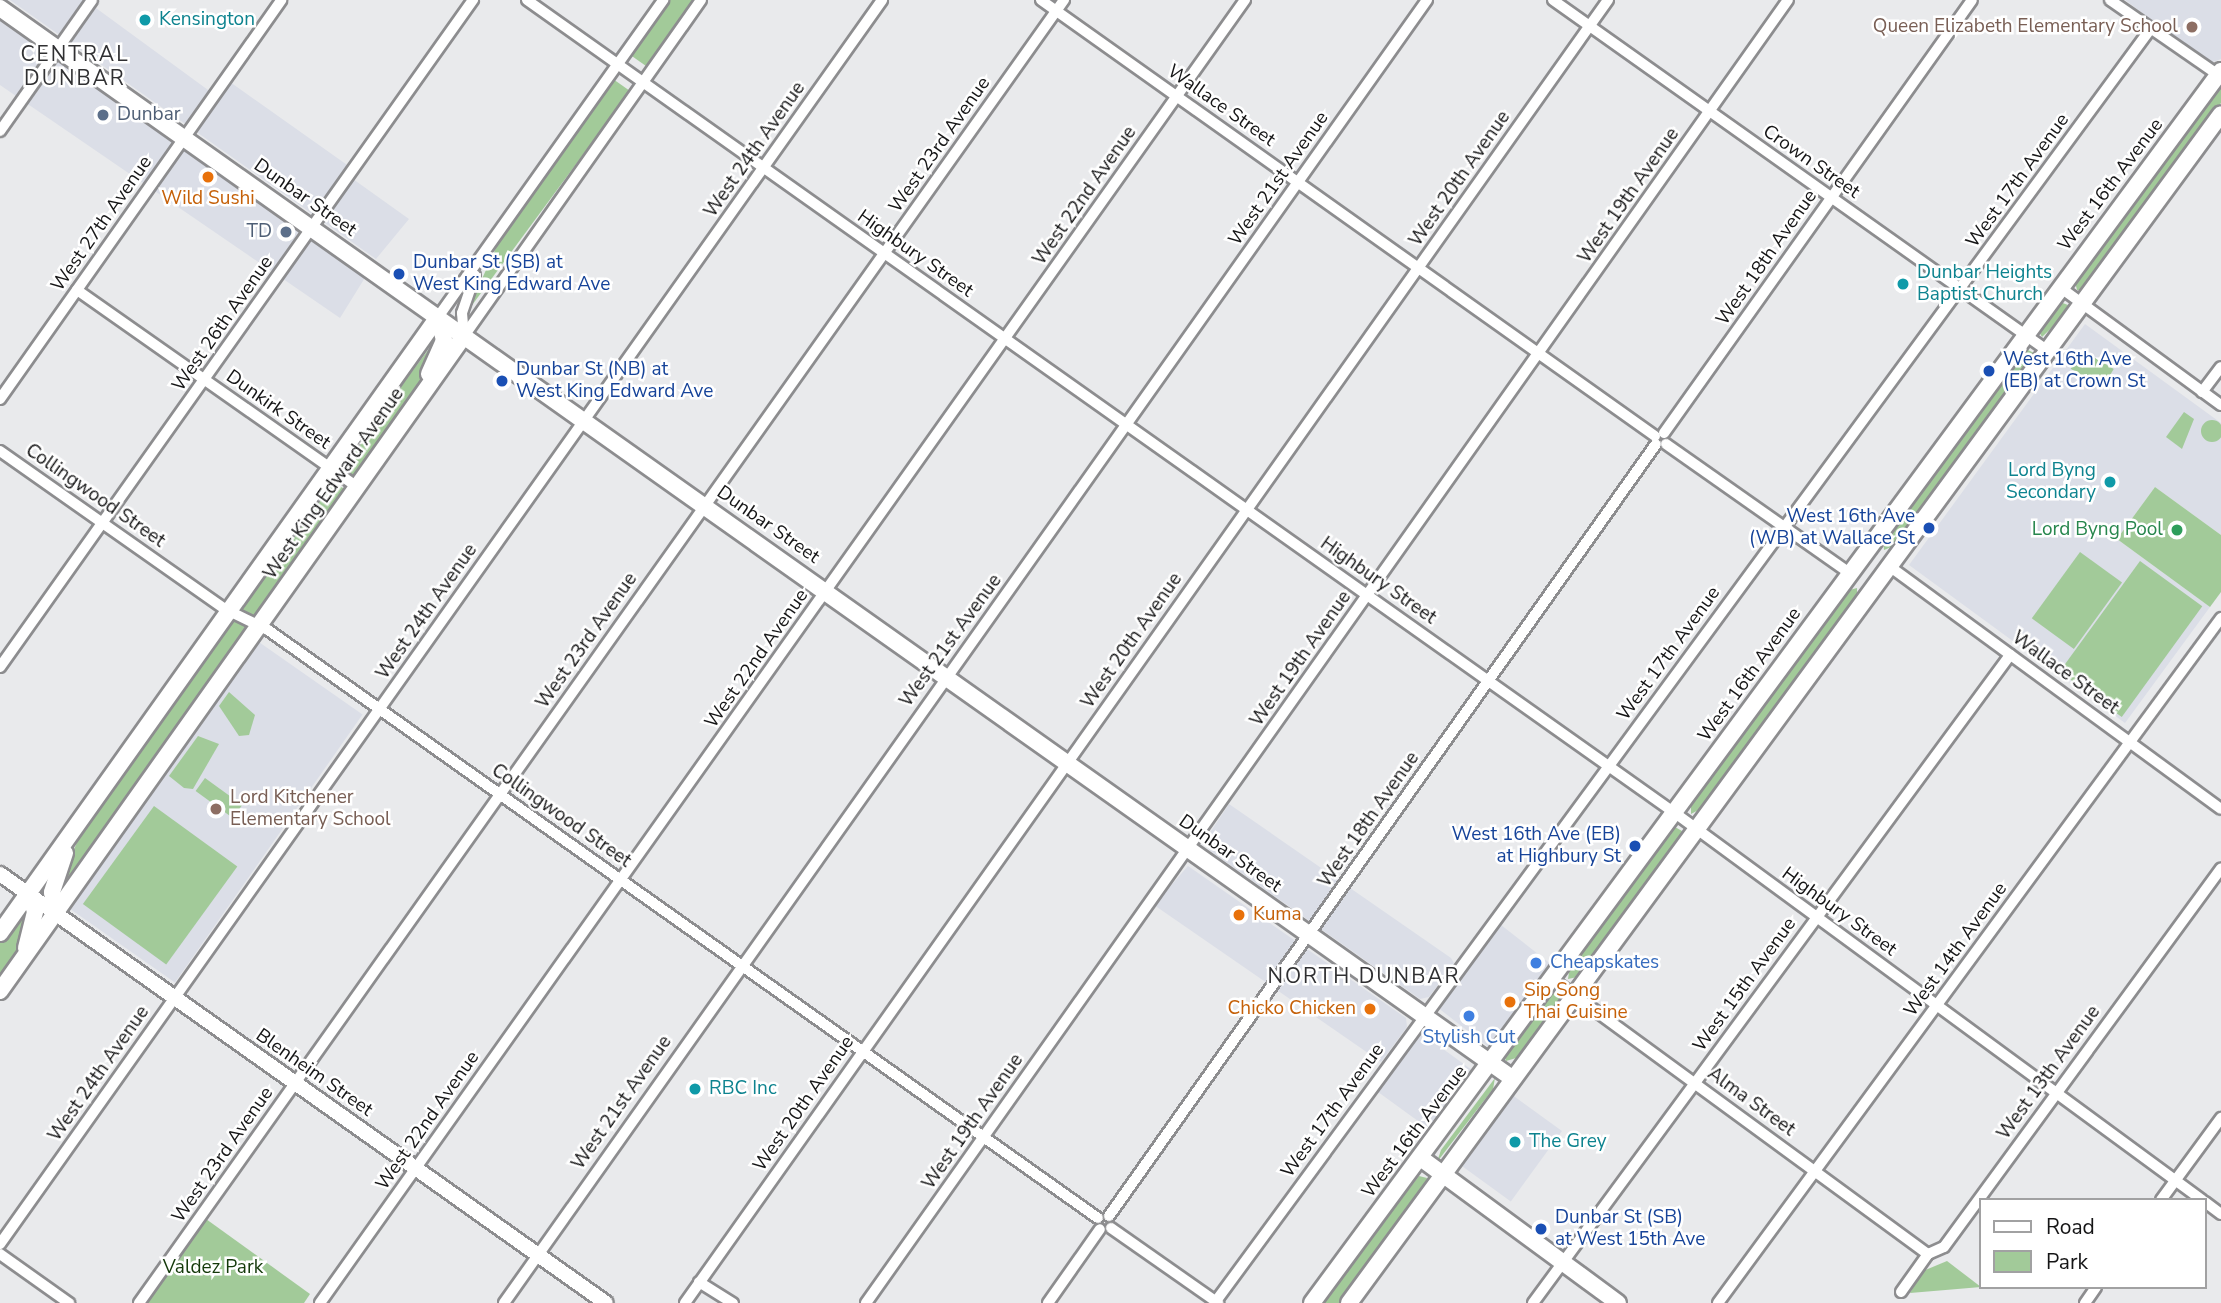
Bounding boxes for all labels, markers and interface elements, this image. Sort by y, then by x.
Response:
place label: Kensington [159,9,255,31]
marker: Kensington [137,12,153,28]
place label: Queen Elizabeth Elementary School [1873,16,2178,38]
marker: Queen Elizabeth Elementary School [2184,19,2200,35]
district label: CENTRAL DUNBAR [21,41,129,91]
street label: Wallace Street [1163,60,1279,152]
street label: West 23rd Avenue [885,73,995,217]
street label: West 24th Avenue [700,78,810,222]
place label: Dunbar [117,104,180,126]
marker: Dunbar [95,107,111,123]
street label: West 20th Avenue [1405,107,1515,251]
street label: West 21st Avenue [1224,108,1334,250]
street label: West 17th Avenue [1962,109,2074,253]
street label: West 16th Avenue [2054,114,2168,256]
street label: Crown Street [1758,120,1864,204]
street label: West 22nd Avenue [1028,122,1142,270]
street label: West 19th Avenue [1574,124,1684,268]
street label: West 27th Avenue [47,152,157,296]
street label: Dunbar Street [249,154,361,242]
marker: Wild Sushi [200,169,216,185]
street label: West 18th Avenue [1712,186,1822,330]
place label: Wild Sushi [161,188,255,210]
street label: Highbury Street [853,206,977,302]
place label: TD [246,221,272,243]
marker: TD [278,224,294,240]
street label: West 26th Avenue [168,252,278,396]
place label: Dunbar St (SB) at West King Edward Ave [413,252,610,296]
place label: Dunbar Heights Baptist Church [1917,262,2052,306]
marker: Dunbar St (SB) at West King Edward Ave [391,266,407,282]
marker: Dunbar Heights Baptist Church [1895,276,1911,292]
place label: West 16th Ave (EB) at Crown St [2003,349,2145,393]
place label: Dunbar St (NB) at West King Edward Ave [516,359,713,403]
marker: West 16th Ave (EB) at Crown St [1981,363,1997,379]
street label: Dunkirk Street [221,366,335,454]
marker: Dunbar St (NB) at West King Edward Ave [494,373,510,389]
street label: West King Edward Avenue [259,384,409,584]
street label: Collingwood Street [21,439,169,553]
place label: Lord Byng Secondary [2006,460,2096,504]
marker: Lord Byng Secondary [2102,474,2118,490]
street label: Dunbar Street [712,481,824,569]
place label: West 16th Ave (WB) at Wallace St [1749,506,1915,550]
place label: Lord Byng Pool [2032,519,2163,541]
marker: West 16th Ave (WB) at Wallace St [1921,520,1937,536]
marker: Lord Byng Pool [2169,522,2185,538]
street label: Highbury Street [1316,533,1440,629]
street label: West 24th Avenue [372,540,482,684]
street label: West 23rd Avenue [532,569,642,713]
street label: West 20th Avenue [1077,569,1187,713]
street label: West 21st Avenue [895,570,1007,712]
street label: West 17th Avenue [1613,582,1725,726]
street label: West 22nd Avenue [700,585,814,733]
street label: West 19th Avenue [1246,587,1356,731]
street label: West 16th Avenue [1694,603,1806,747]
street label: Wallace Street [2007,627,2123,719]
street label: West 18th Avenue [1314,748,1424,892]
street label: Collingwood Street [487,759,635,873]
place label: Lord Kitchener Elementary School [230,787,391,831]
marker: Lord Kitchener Elementary School [208,801,224,817]
street label: Dunbar Street [1174,810,1286,898]
place label: West 16th Ave (EB) at Highbury St [1451,824,1621,868]
marker: West 16th Ave (EB) at Highbury St [1627,838,1643,854]
street label: Highbury Street [1777,863,1901,961]
street label: West 14th Avenue [1900,878,2012,1022]
place label: Kuma [1253,904,1302,926]
marker: Kuma [1231,907,1247,923]
street label: West 15th Avenue [1689,913,1801,1057]
place label: Cheapskates [1550,952,1659,974]
marker: Cheapskates [1528,955,1544,971]
district label: NORTH DUNBAR [1269,963,1459,989]
place label: Sip Song Thai Cuisine [1524,980,1628,1024]
marker: Sip Song Thai Cuisine [1502,994,1518,1010]
place label: Chicko Chicken [1228,998,1356,1020]
marker: Chicko Chicken [1362,1001,1378,1017]
street label: West 13th Avenue [1993,1001,2105,1145]
street label: West 24th Avenue [44,1002,154,1146]
marker: Stylish Cut [1461,1008,1477,1024]
street label: Blenheim Street [251,1024,377,1122]
place label: Stylish Cut [1423,1027,1515,1049]
street label: West 21st Avenue [567,1032,677,1174]
street label: West 20th Avenue [749,1032,859,1176]
street label: West 17th Avenue [1277,1039,1389,1183]
street label: West 22nd Avenue [371,1047,485,1195]
street label: West 19th Avenue [918,1050,1028,1194]
street label: West 16th Avenue [1358,1061,1472,1203]
street label: Alma Street [1703,1063,1799,1141]
place label: RBC Inc [709,1078,777,1100]
marker: RBC Inc [687,1081,703,1097]
street label: West 23rd Avenue [168,1083,278,1227]
place label: The Grey [1529,1131,1606,1153]
marker: The Grey [1507,1134,1523,1150]
legend [1980,1198,2207,1289]
place label: Dunbar St (SB) at West 15th Ave [1555,1207,1705,1251]
text: Road [2046,1213,2095,1241]
marker: Dunbar St (SB) at West 15th Ave [1533,1221,1549,1237]
text: Park [2046,1248,2088,1276]
park label: Valdez Park [163,1257,263,1279]

